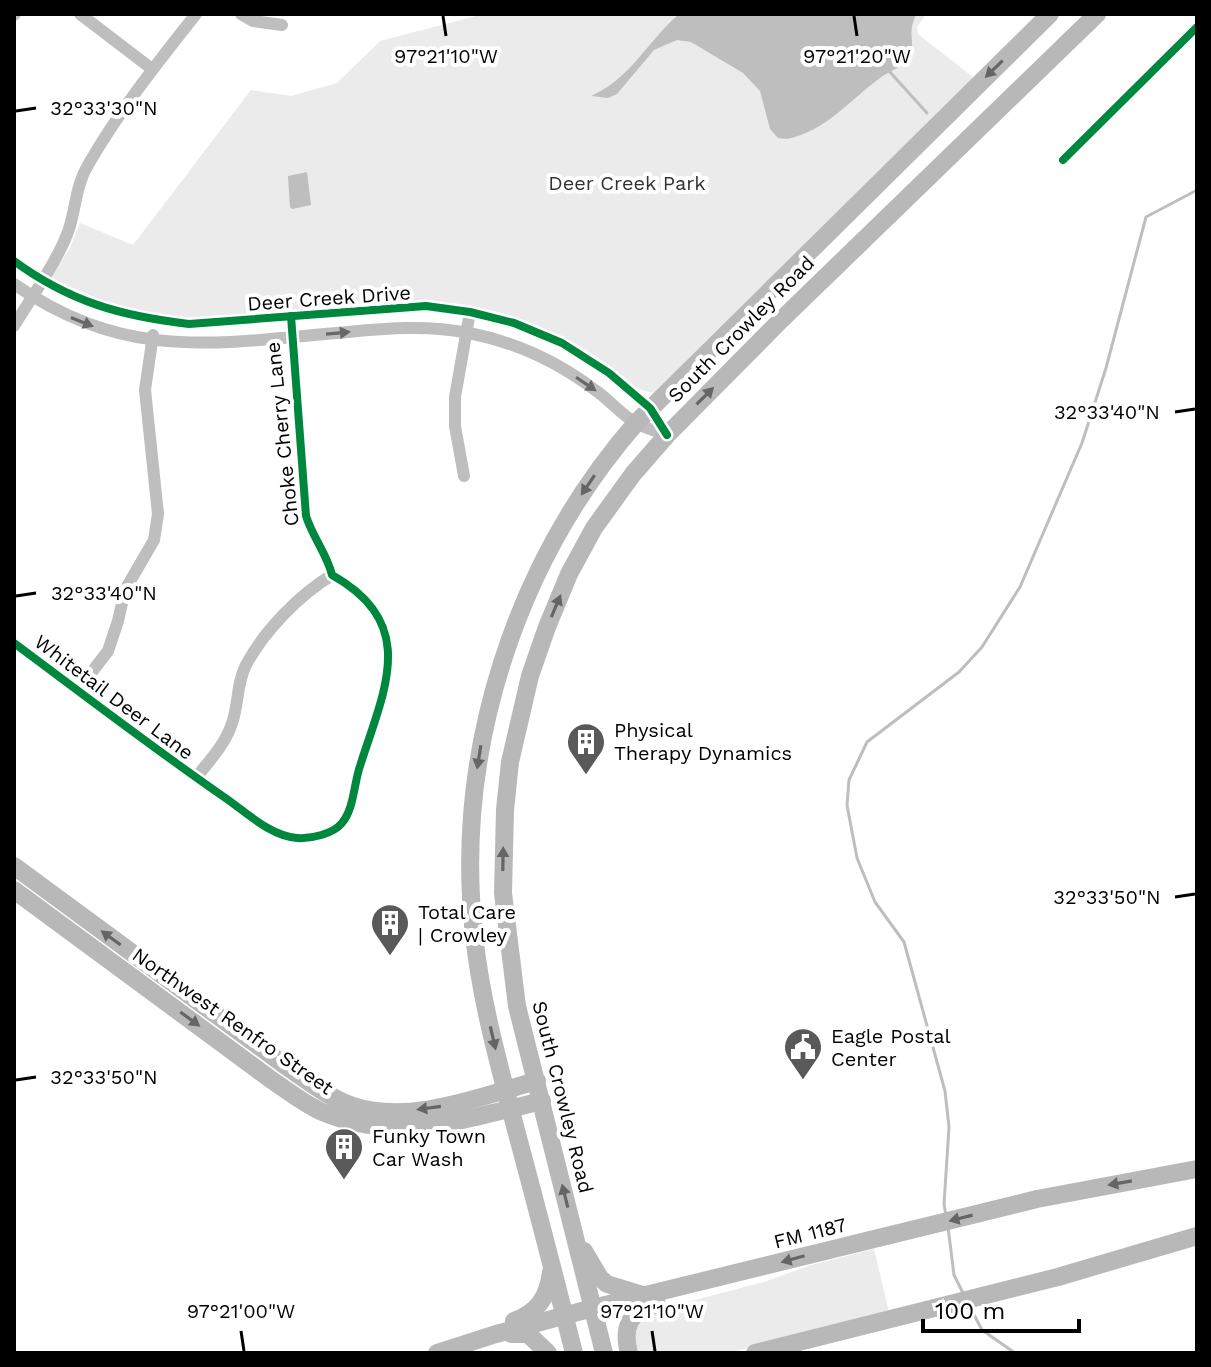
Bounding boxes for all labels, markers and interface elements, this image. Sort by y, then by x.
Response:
text: 97°21'10"W [394,44,498,68]
text: 97°21'20"W [803,44,911,68]
one-way arrow [985,59,1004,77]
text: 32°33'30"N [50,96,158,120]
park label: Deer Creek Park [548,171,706,195]
street label: South Crowley Road [663,251,819,407]
street label: Deer Creek Drive [246,280,412,316]
one-way arrow [70,316,94,329]
one-way arrow [326,326,351,339]
street label: Choke Cherry Lane [260,341,304,527]
one-way arrow [575,376,597,391]
one-way arrow [695,387,714,406]
text: 32°33'40"N [1054,400,1160,424]
one-way arrow [582,474,596,496]
text: 32°33'40"N [51,581,157,605]
one-way arrow [549,594,562,618]
street label: Whitetail Deer Lane [30,629,198,765]
place label: Physical Therapy Dynamics [614,718,792,765]
building icon: Physical Therapy Dynamics [565,721,607,776]
one-way arrow [473,744,485,769]
one-way arrow [497,846,510,871]
text: 32°33'50"N [1053,885,1161,909]
place label: Total Care | Crowley [418,900,516,947]
building icon: Total Care | Crowley [369,902,411,957]
one-way arrow [101,931,122,946]
street label: Northwest Renfro Street [128,942,339,1100]
street label: South Crowley Road [527,998,599,1196]
one-way arrow [179,1011,200,1027]
place label: Eagle Postal Center [831,1024,951,1071]
one-way arrow [487,1025,500,1050]
public building icon: Eagle Postal Center [782,1026,824,1081]
text: 32°33'50"N [50,1065,158,1089]
one-way arrow [417,1102,442,1115]
place label: Funky Town Car Wash [372,1124,486,1171]
building icon: Funky Town Car Wash [323,1126,365,1181]
one-way arrow [1107,1177,1132,1189]
one-way arrow [558,1183,571,1208]
street label: FM 1187 [771,1212,849,1254]
one-way arrow [948,1212,973,1224]
one-way arrow [781,1253,805,1266]
scale bar [923,1283,1079,1333]
text: 100 m [935,1297,1005,1325]
text: 97°21'00"W [187,1299,295,1323]
text: 97°21'10"W [600,1299,704,1323]

